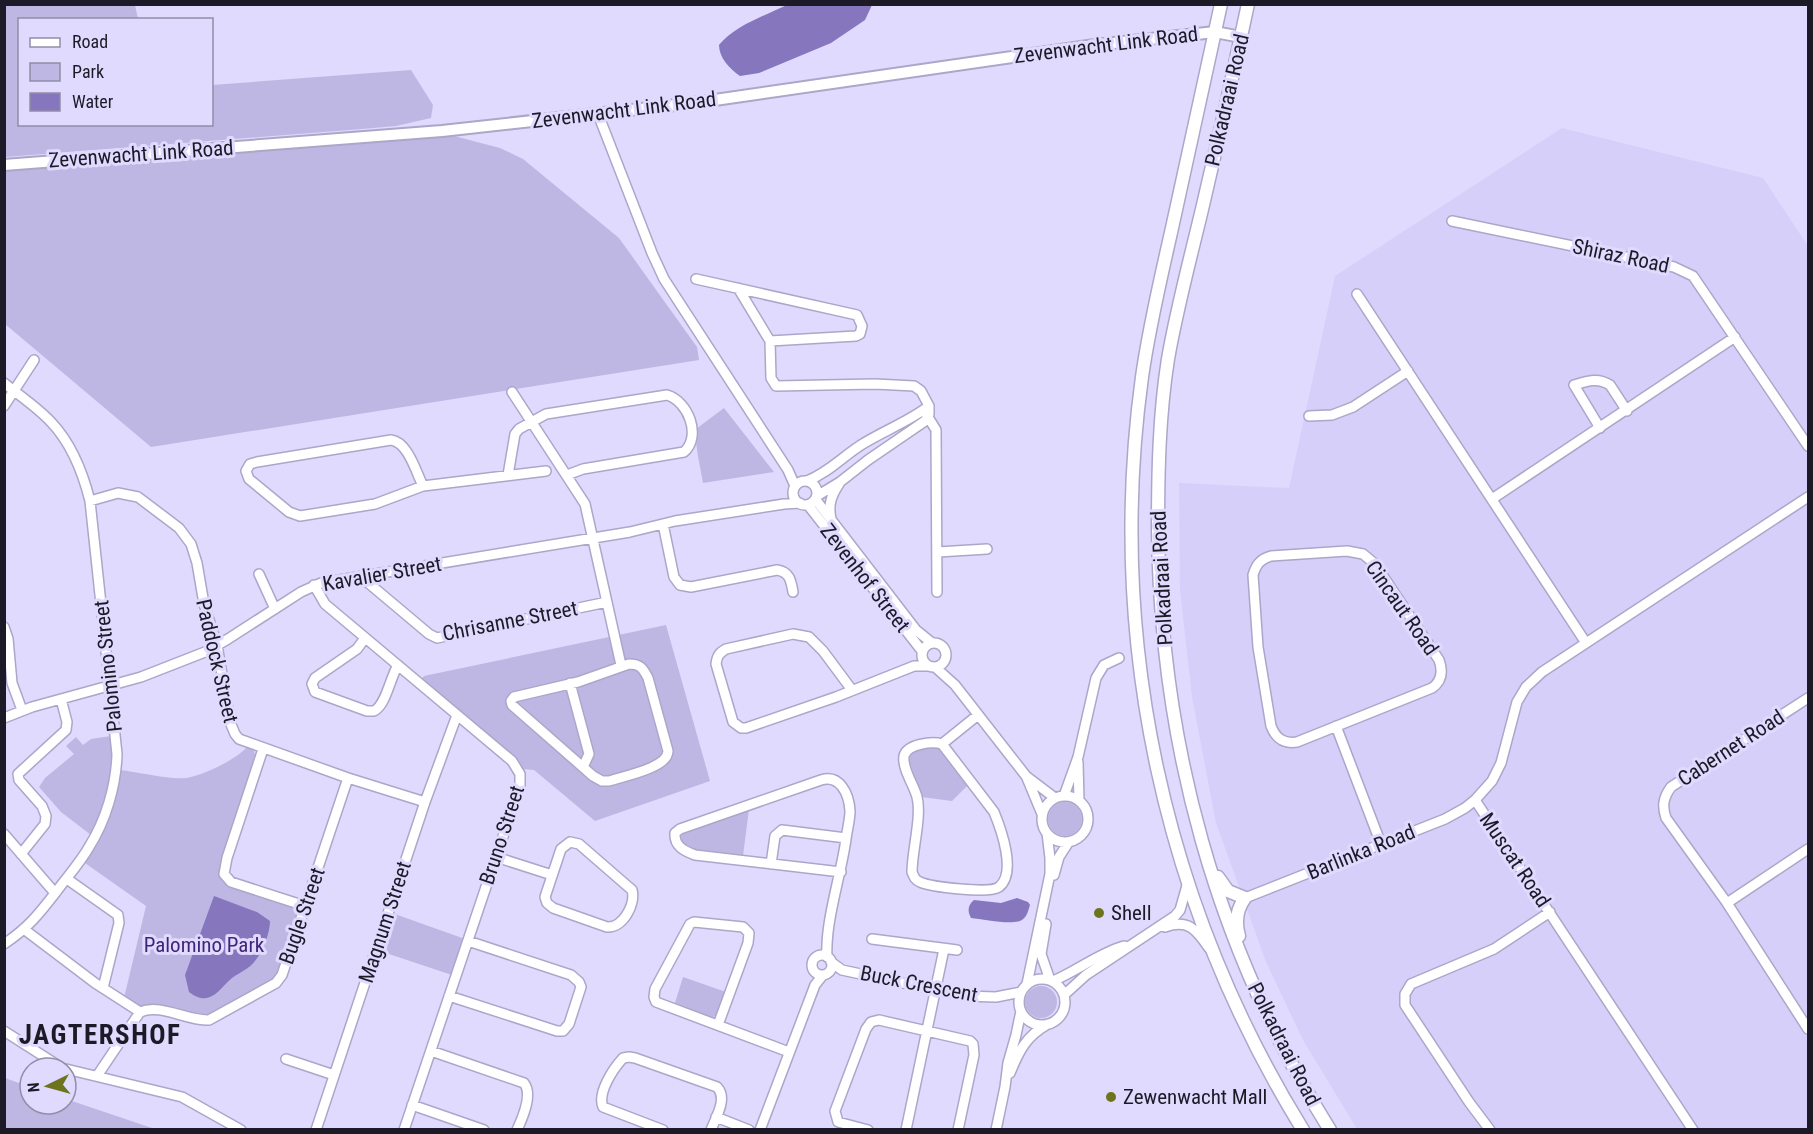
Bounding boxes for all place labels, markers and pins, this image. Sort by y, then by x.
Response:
place label: Shell [1111,901,1152,925]
marker: Shell [1092,906,1106,920]
place label: Zewenwacht Mall [1123,1085,1267,1109]
marker: Zewenwacht Mall [1104,1090,1118,1104]

